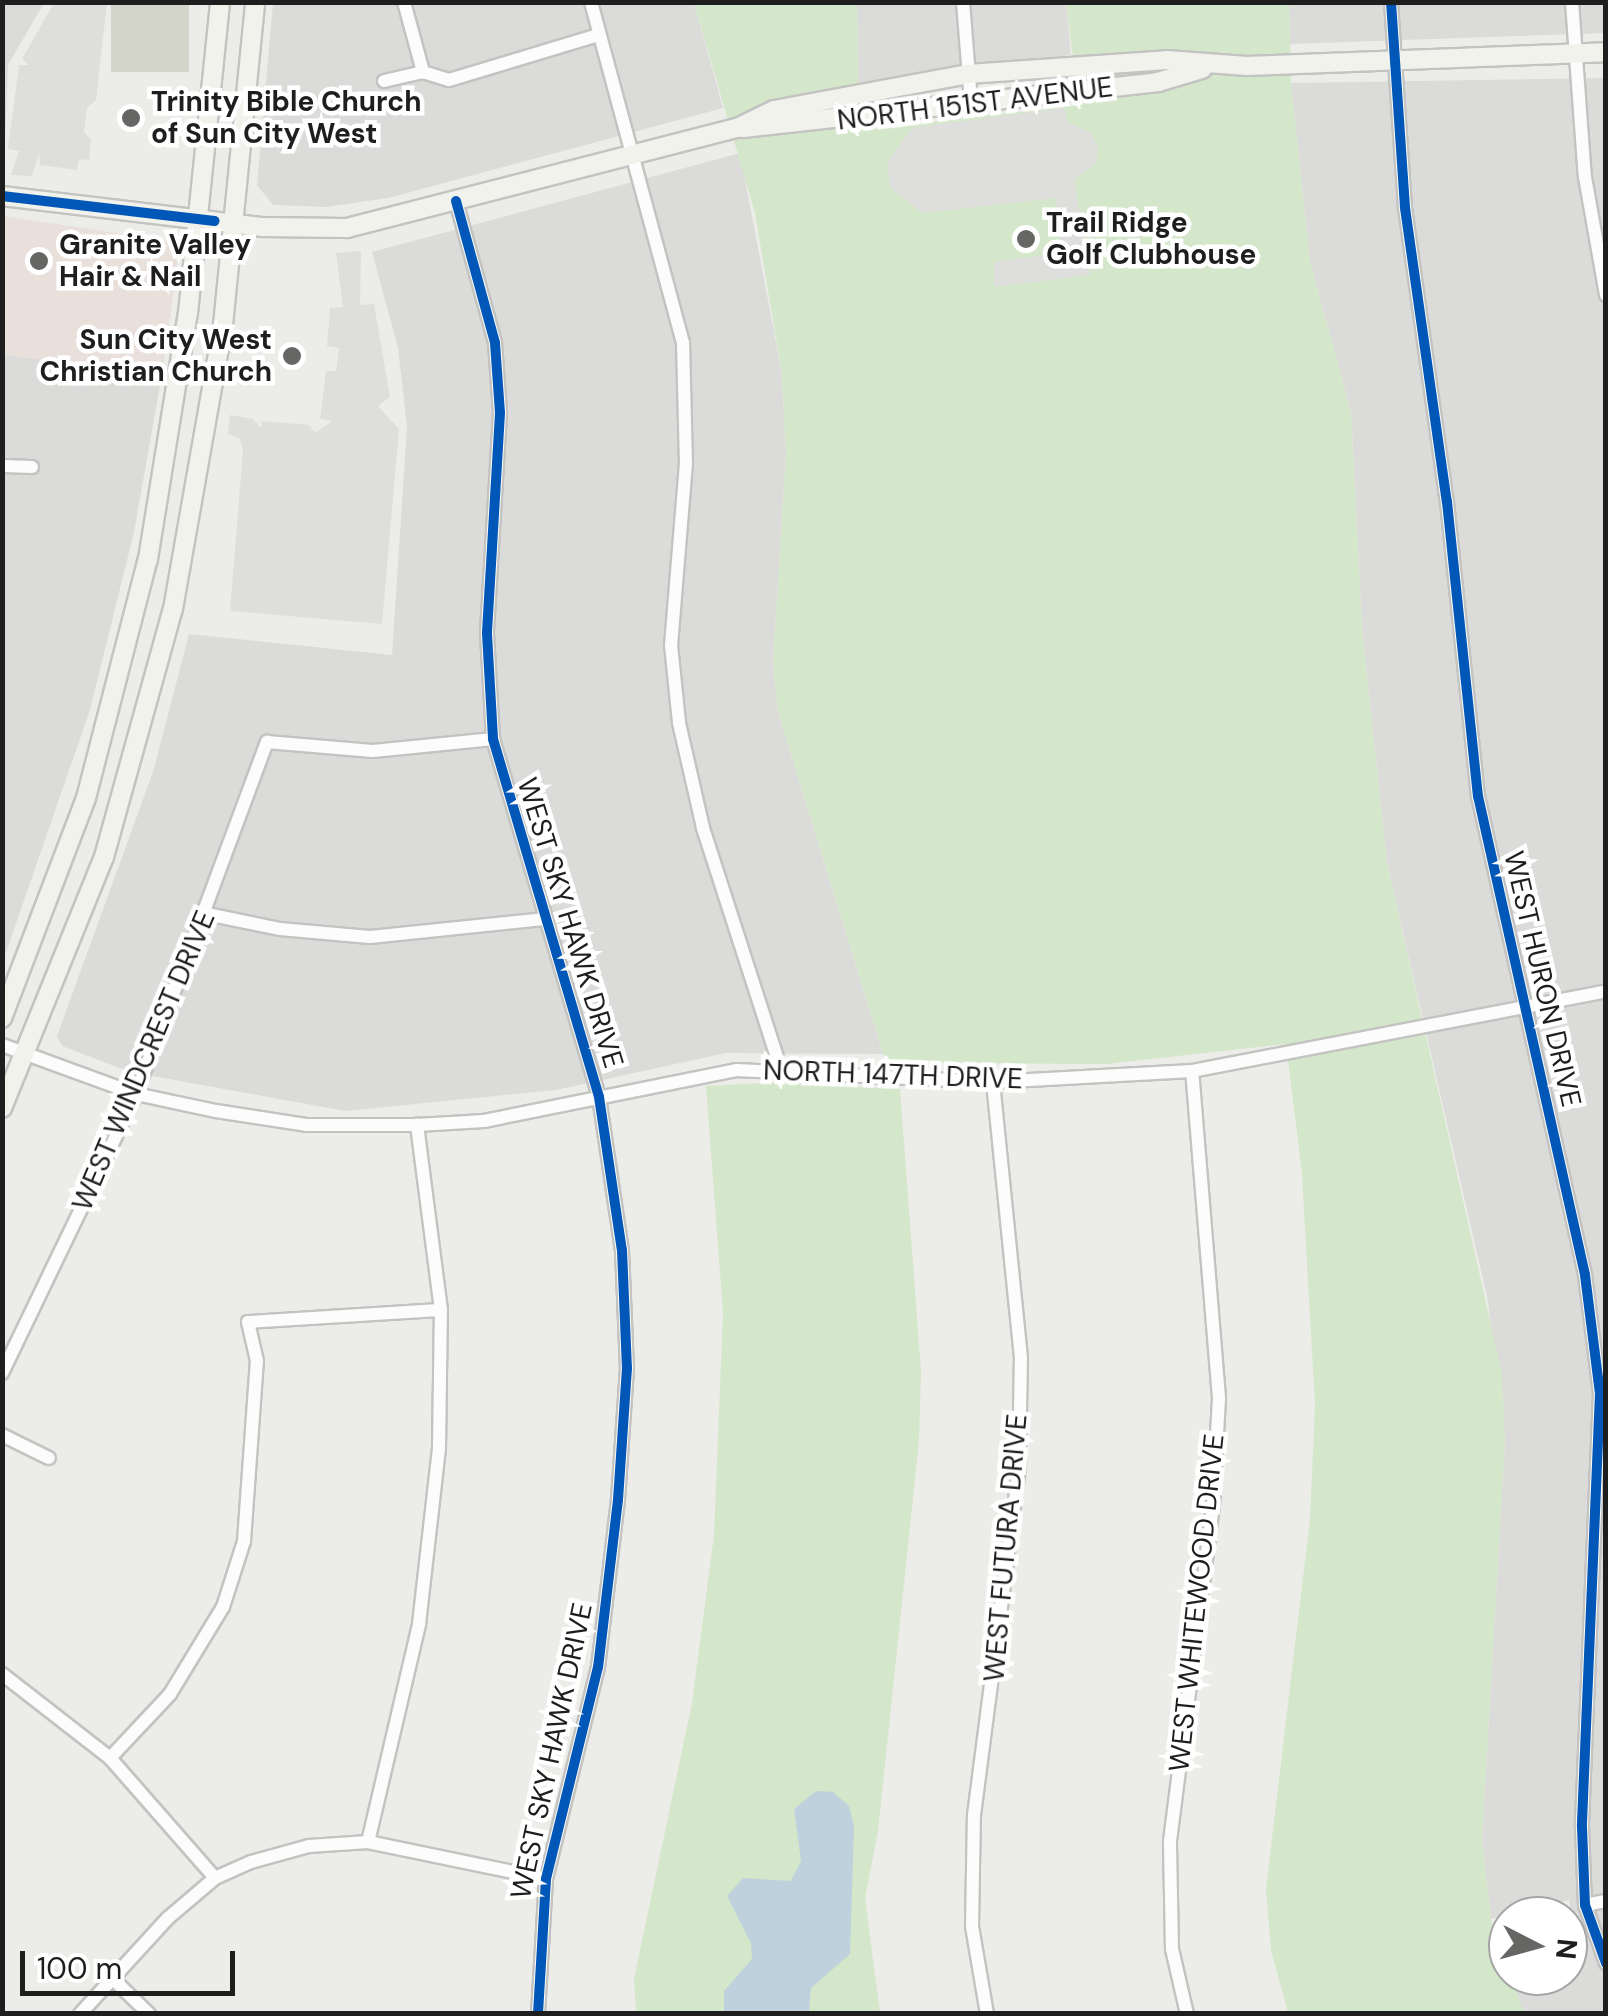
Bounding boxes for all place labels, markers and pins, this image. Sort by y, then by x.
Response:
place label: Trinity Bible Church of Sun City West [151,85,422,151]
marker: Trinity Bible Church of Sun City West [120,107,142,129]
place label: Trail Ridge Golf Clubhouse [1046,206,1256,272]
place label: Granite Valley Hair & Nail [59,228,251,294]
marker: Trail Ridge Golf Clubhouse [1015,228,1037,250]
marker: Granite Valley Hair & Nail [28,250,50,272]
place label: Sun City West Christian Church [40,323,272,389]
marker: Sun City West Christian Church [281,345,303,367]

